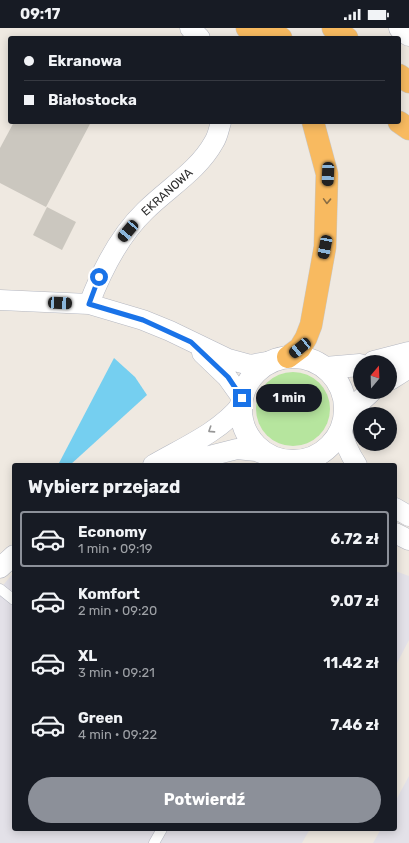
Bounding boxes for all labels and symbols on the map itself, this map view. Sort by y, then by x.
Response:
car [322,162,334,186]
street label: EKRANOWA [139,165,195,219]
one-way arrow [322,198,331,204]
car [116,218,140,244]
car [317,234,333,260]
route start [90,268,108,286]
car [48,296,72,310]
car [287,336,313,360]
north arrow [353,355,397,399]
callout: 1 min [256,384,322,412]
route end [233,389,251,407]
one-way arrow [208,426,215,433]

